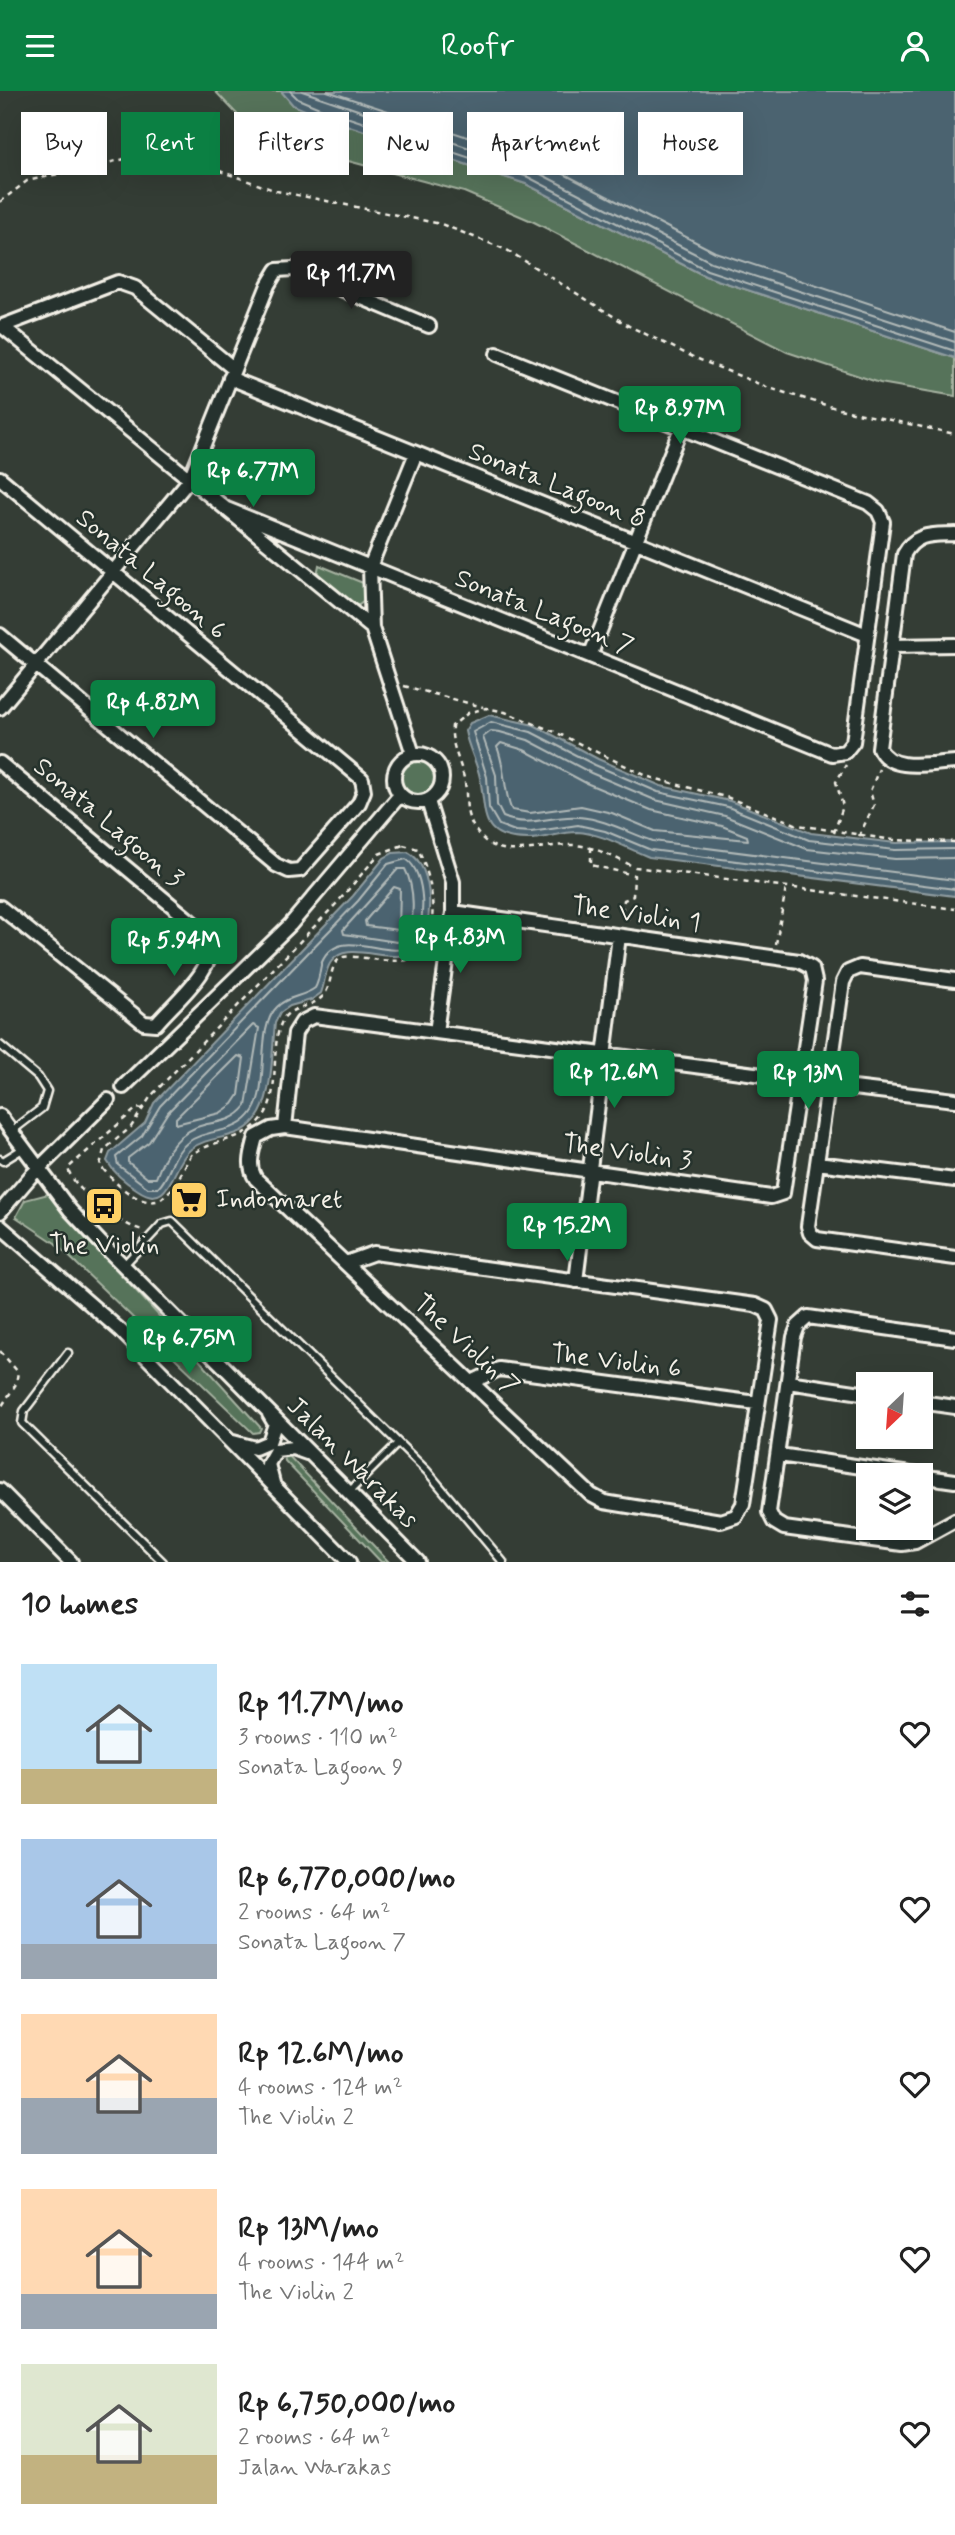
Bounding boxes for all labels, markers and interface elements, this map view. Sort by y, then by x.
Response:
text: Roofr [441,25,514,67]
icon: menu [21,27,59,65]
icon: person [896,27,934,65]
chip: Buy [21,112,107,175]
chip: Rent [121,112,220,175]
chip: Filters [234,112,349,175]
chip: New [363,112,453,175]
chip: Apartment [467,112,624,175]
chip: House [638,112,743,175]
pin: Rp 11.7M [279,251,423,311]
text: Rp 11.7M [307,259,395,289]
pin: Rp 8.97M [608,387,752,446]
text: Rp 8.97M [635,394,725,424]
street label: Sonata Lagoon 8 [462,435,651,540]
pin: Rp 6.77M [181,449,325,509]
text: Rp 6.77M [207,457,299,487]
street label: Sonata Lagoon 6 [66,502,234,651]
street label: Sonata Lagoon 7 [449,562,638,667]
pin: Rp 4.82M [81,681,225,740]
text: Rp 4.82M [106,688,200,718]
street label: Sonata Lagoon 3 [24,750,190,898]
street label: The Violin 1 [569,889,703,941]
pin: Rp 4.83M [388,915,532,975]
pin: Rp 5.94M [102,919,246,978]
text: Rp 4.83M [415,923,505,953]
text: Rp 5.94M [127,926,221,956]
pin: Rp 12.6M [542,1051,686,1110]
pin: Rp 13M [751,1051,865,1111]
text: Rp 12.6M [570,1058,658,1088]
text: Rp 13M [773,1059,843,1089]
street label: The Violin 3 [560,1127,694,1179]
supermarket icon: Indomaret [168,1179,210,1221]
place label: Indomaret [216,1183,342,1217]
bus stop icon: The Violin [83,1185,125,1227]
pin: Rp 15.2M [495,1203,639,1263]
text: Rp 15.2M [523,1211,611,1241]
place label: The Violin [49,1229,159,1263]
street label: The Violin 7 [405,1287,527,1403]
pin: Rp 6.75M [117,1317,261,1376]
text: Rp 6.75M [143,1324,235,1354]
street label: The Violin 6 [549,1337,683,1387]
north arrow [856,1372,933,1449]
map controls [856,1372,933,1540]
street label: Jalan Warakas [279,1390,425,1536]
button: layers [856,1463,933,1540]
text: 10 homes [21,1585,138,1624]
icon: filters [896,1585,934,1623]
text: Rp 11.7M/mo [238,1684,404,1723]
icon: home [77,1692,161,1776]
icon: heart [896,1715,934,1753]
text: 3 rooms · 110 m² [238,1723,398,1753]
text: Sonata Lagoon 9 [238,1753,403,1783]
text: Rp 6,770,000/mo [238,1859,455,1898]
icon: home [77,1867,161,1951]
icon: heart [896,1890,934,1928]
text: 2 rooms · 64 m² [238,1898,390,1928]
text: Sonata Lagoon 7 [238,1928,406,1958]
text: Rp 12.6M/mo [238,2034,404,2073]
icon: home [77,2042,161,2126]
icon: heart [896,2065,934,2103]
text: 4 rooms · 124 m² [238,2073,403,2103]
text: The Violin 2 [238,2103,354,2133]
text: Rp 13M/mo [238,2209,379,2248]
icon: home [77,2217,161,2301]
icon: heart [896,2240,934,2278]
text: 4 rooms · 144 m² [238,2248,405,2278]
text: The Violin 2 [238,2278,354,2308]
text: Rp 6,750,000/mo [238,2384,455,2423]
icon: home [77,2392,161,2476]
icon: heart [896,2415,934,2453]
text: 2 rooms · 64 m² [238,2423,390,2453]
text: Jalan Warakas [238,2453,391,2483]

